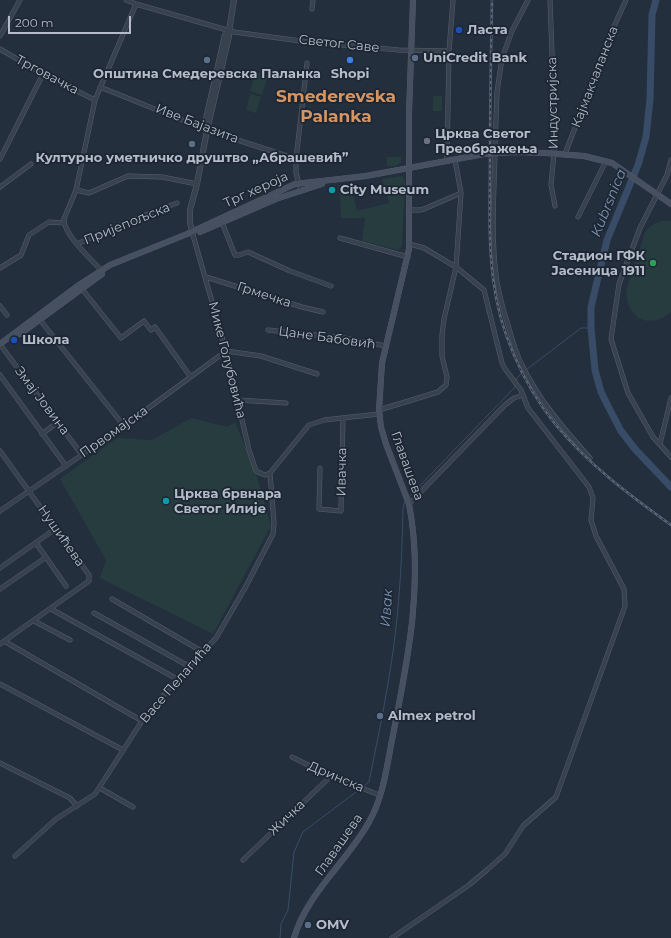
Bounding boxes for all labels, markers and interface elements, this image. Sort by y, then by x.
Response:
scale bar [10,8,133,34]
text: 200 m [15,15,54,30]
place label: Ласта [467,22,508,38]
street label: Кајмакчаланска [568,24,622,130]
marker: Ласта [454,25,464,35]
street label: Светог Саве [298,32,380,56]
place label: UniCredit Bank [423,50,527,66]
street label: Трговачка [13,52,81,98]
marker: UniCredit Bank [410,53,420,63]
marker: Општина Смедеревска Паланка [202,55,212,65]
marker: Shopi [345,55,355,65]
street label: Индустријска [544,57,562,149]
place label: Општина Смедеревска Паланка [93,66,321,82]
place label: Shopi [331,66,369,82]
district label: Smederevska Palanka [276,87,396,127]
street label: Иве Бајазита [153,101,241,147]
place label: Црква Светог Преображења [435,126,537,157]
marker: Црква Светог Преображења [422,136,432,146]
marker: Културно уметничко друштво „Абрашевић” [187,139,197,149]
place label: Културно уметничко друштво „Абрашевић” [36,150,348,166]
water label: Kubrsnica [588,167,630,239]
street label: Трг хероја [221,169,291,211]
place label: City Museum [340,182,429,198]
marker: City Museum [327,185,337,195]
street label: Пријепољска [82,200,172,248]
place label: Стадион ГФК Јасеница 1911 [551,248,645,279]
marker: Стадион ГФК Јасеница 1911 [648,258,658,268]
street label: Грмечка [235,279,293,311]
street label: Мике Голубовића [205,300,249,420]
street label: Цане Бабовић [277,323,377,353]
place label: Школа [22,332,69,348]
marker: Школа [9,335,19,345]
street label: Змај Јовина [11,364,73,438]
street label: Првомајска [77,403,151,461]
street label: Главашева [387,429,427,503]
street label: Ивачка [334,447,350,497]
place label: Црква брвнара Светог Илије [174,486,281,517]
marker: Црква брвнара Светог Илије [161,496,171,506]
street label: Нушићева [34,502,88,570]
water label: Ивак [377,589,397,627]
street label: Васе Пелагића [137,639,215,727]
place label: Almex petrol [388,708,476,724]
marker: Almex petrol [375,711,385,721]
street label: Дринска [306,758,366,796]
street label: Жичка [265,797,309,839]
street label: Главашева [312,811,366,879]
place label: OMV [316,917,349,933]
marker: OMV [303,920,313,930]

